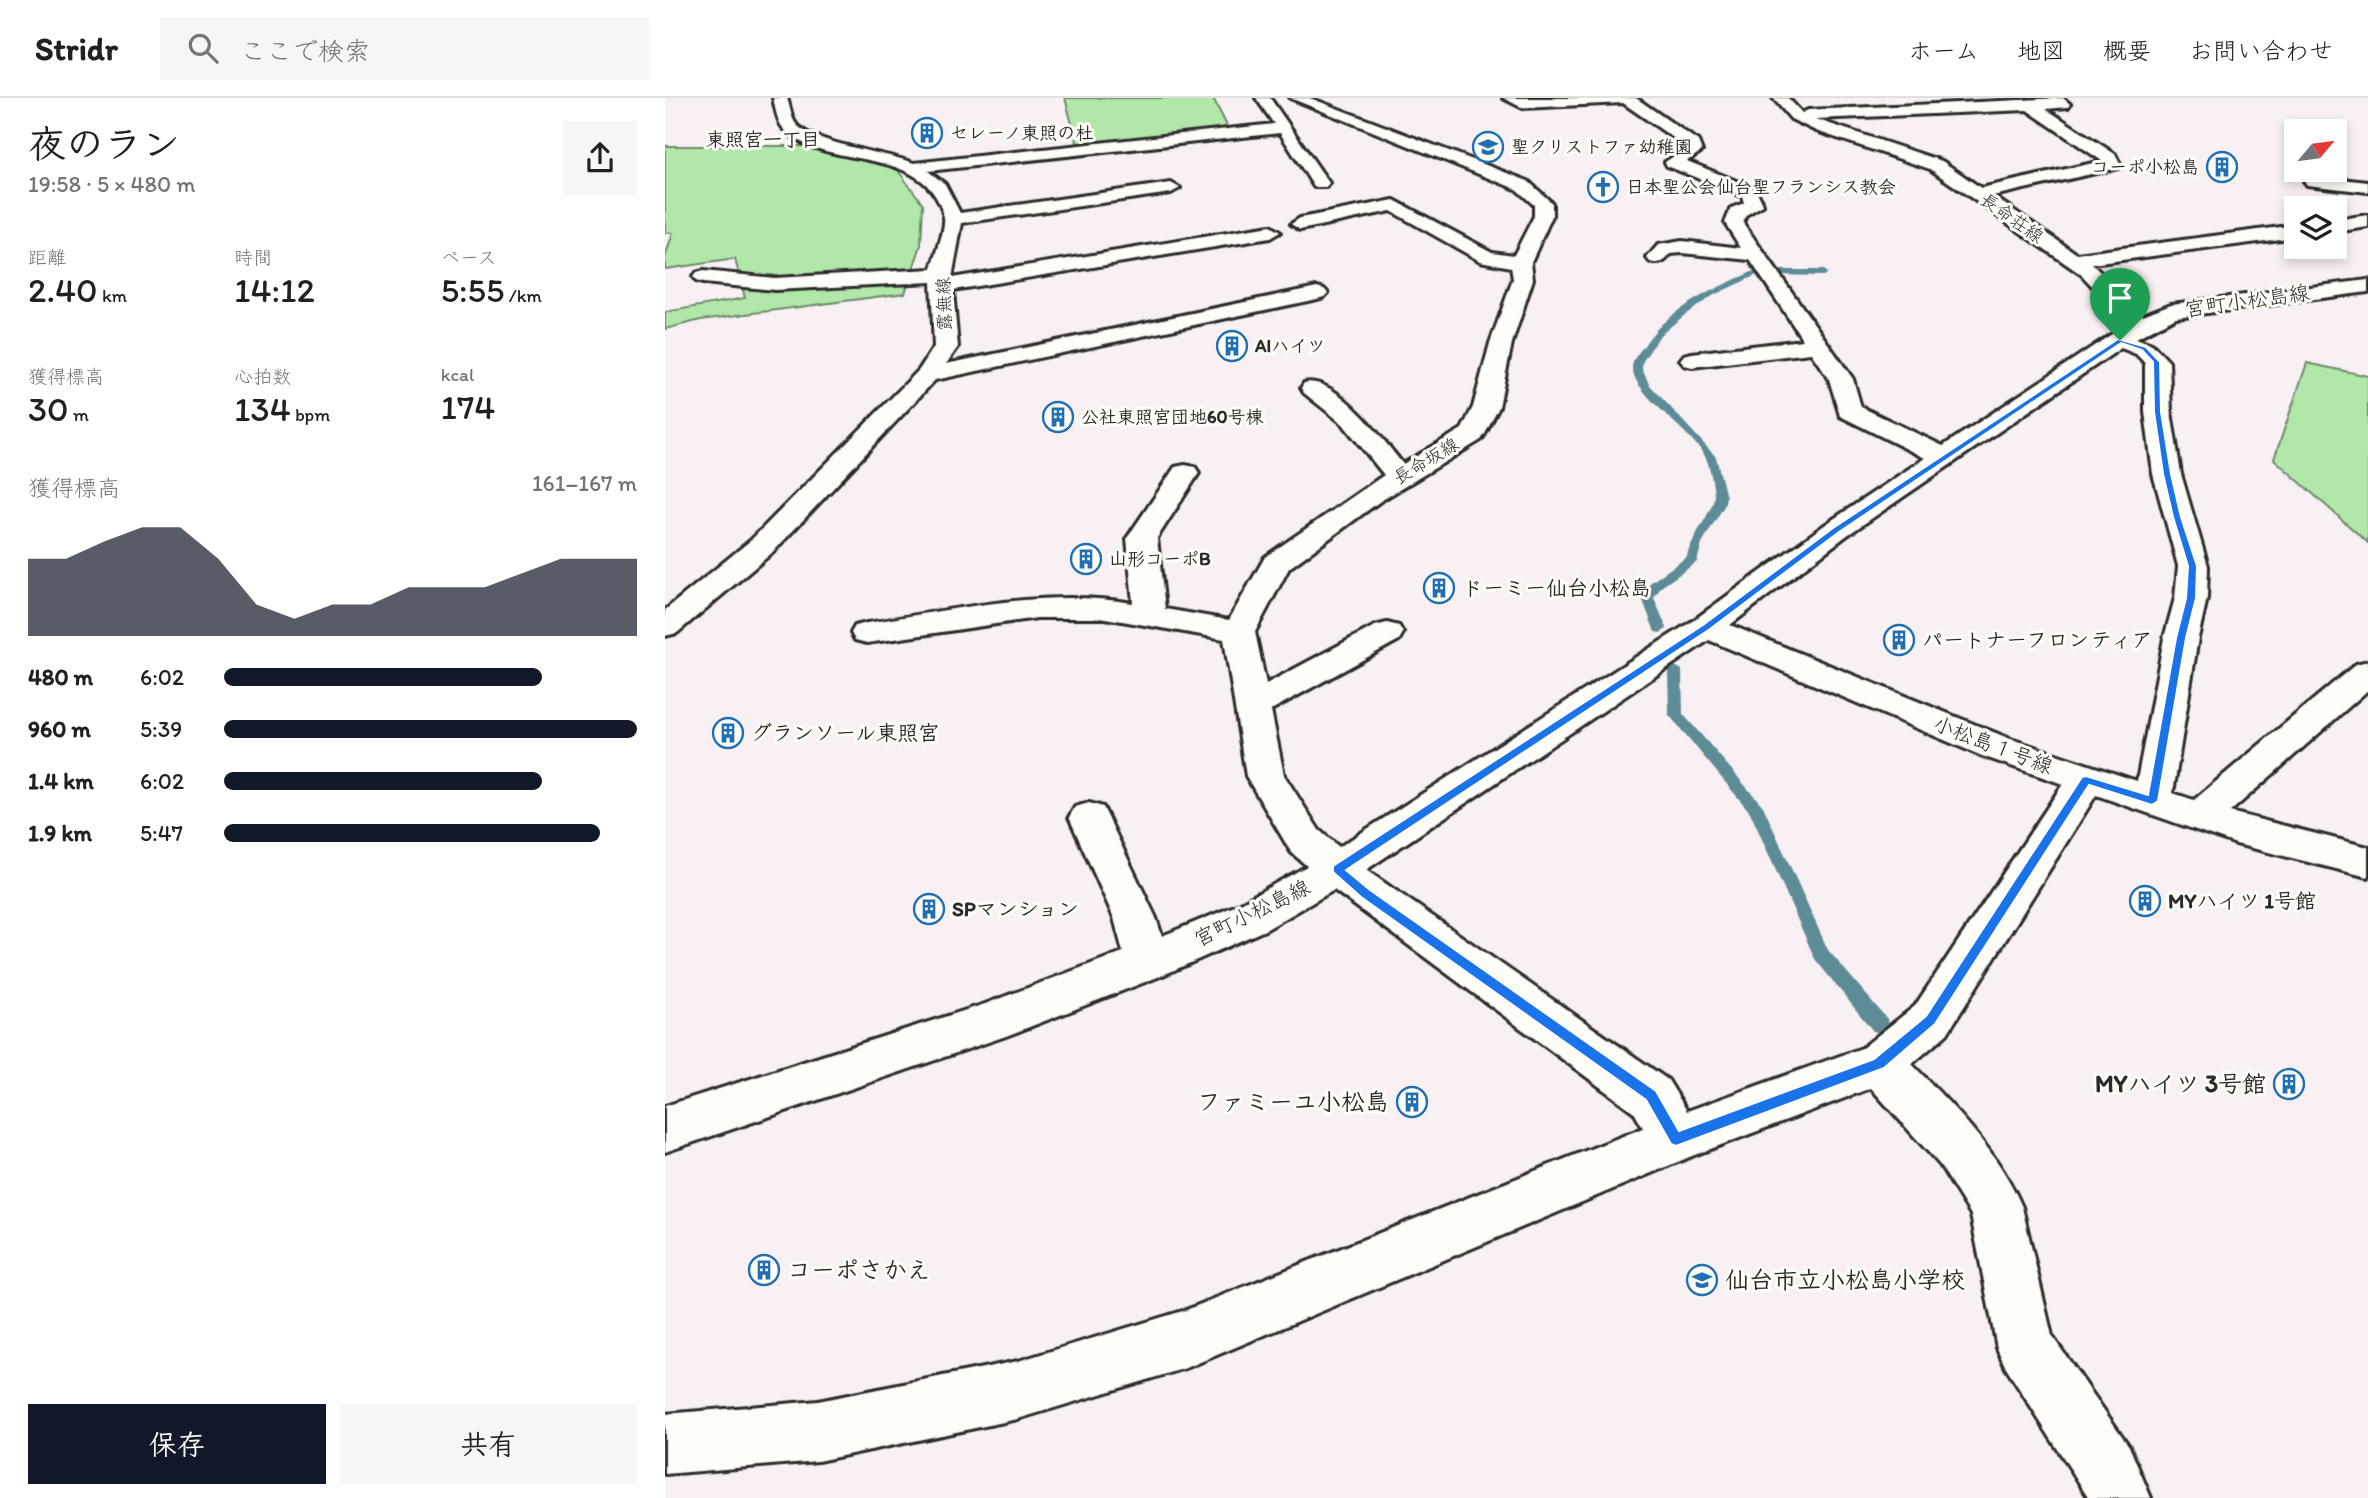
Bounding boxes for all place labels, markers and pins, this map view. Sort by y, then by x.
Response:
building icon: セレーノ東照の杜 [910,116,944,150]
place label: セレーノ東照の杜 [950,122,1093,144]
school or university icon: 聖クリストファ幼稚園 [1471,130,1505,164]
place label: 聖クリストファ幼稚園 [1511,136,1692,158]
building icon: コーポ小松島 [2205,150,2239,184]
place label: コーポ小松島 [2091,156,2199,178]
church icon: 日本聖公会仙台聖フランシス教会 [1586,170,1620,204]
place label: 日本聖公会仙台聖フランシス教会 [1626,176,1896,198]
pin [2090,268,2150,340]
building icon: AIハイツ [1215,329,1249,363]
place label: AIハイツ [1254,335,1325,357]
building icon: 公社東照宮団地60号棟 [1041,400,1075,434]
place label: 公社東照宮団地60号棟 [1081,406,1264,428]
building icon: 山形コーポB [1069,542,1103,576]
place label: 山形コーポB [1109,548,1211,570]
building icon: ドーミー仙台小松島 [1422,571,1456,605]
place label: ドーミー仙台小松島 [1462,575,1651,600]
building icon: パートナーフロンティア [1882,623,1916,657]
place label: パートナーフロンティア [1922,627,2153,652]
building icon: グランソール東照宮 [711,716,745,750]
place label: グランソール東照宮 [751,720,939,745]
building icon: MYハイツ 1号館 [2128,884,2162,918]
place label: MYハイツ 1号館 [2168,888,2316,913]
building icon: SPマンション [912,892,946,926]
place label: SPマンション [952,896,1079,921]
building icon: MYハイツ 3号館 [2272,1067,2306,1101]
place label: MYハイツ 3号館 [2095,1069,2266,1098]
building icon: ファミーユ小松島 [1395,1085,1429,1119]
place label: ファミーユ小松島 [1197,1087,1389,1116]
building icon: コーポさかえ [747,1253,781,1287]
place label: コーポさかえ [787,1255,931,1284]
school or university icon: 仙台市立小松島小学校 [1685,1263,1719,1297]
place label: 仙台市立小松島小学校 [1725,1265,1965,1294]

